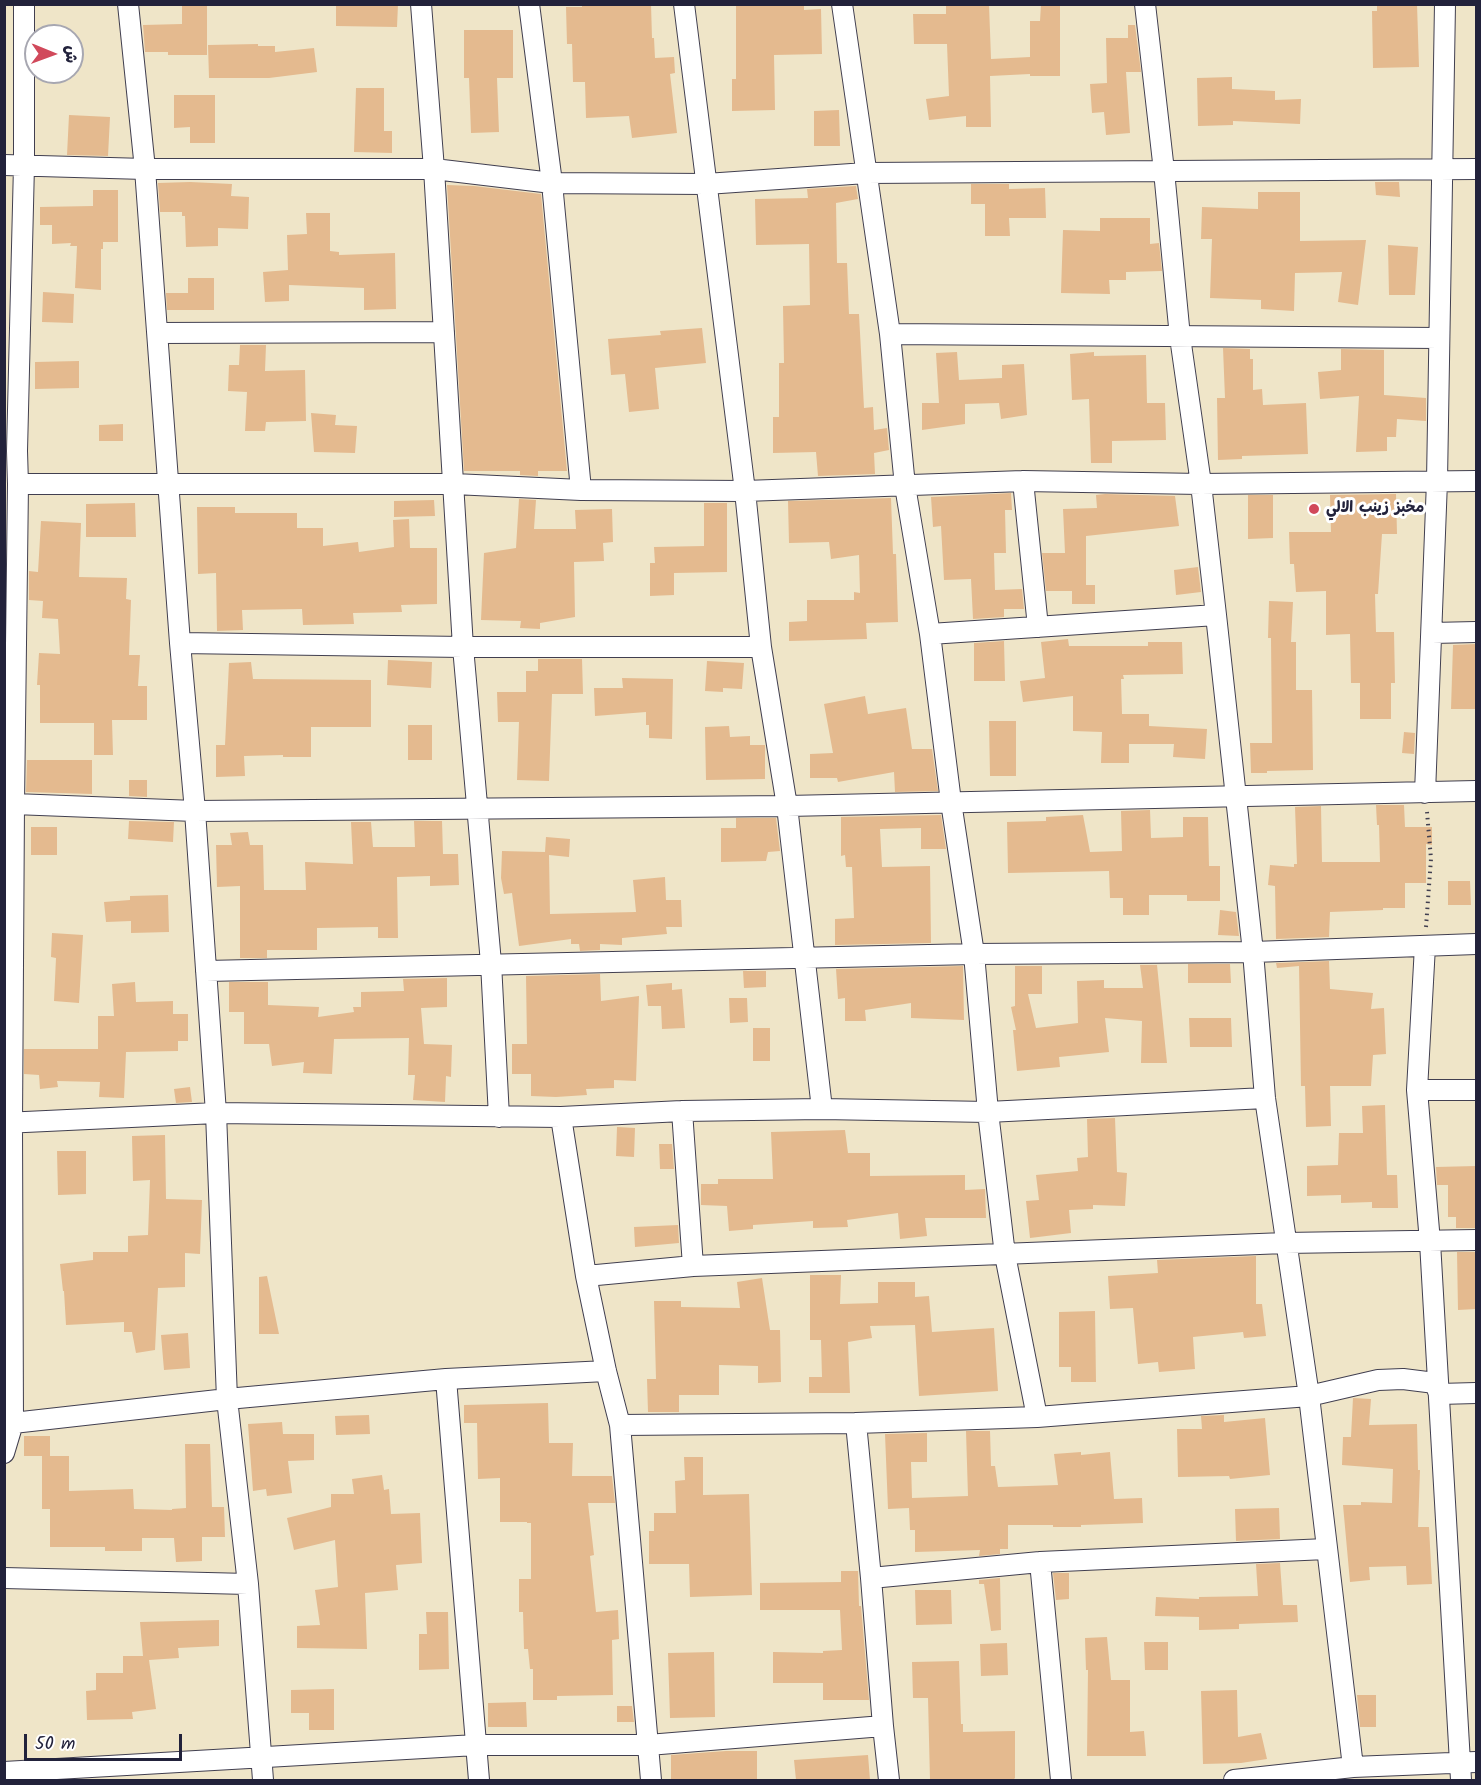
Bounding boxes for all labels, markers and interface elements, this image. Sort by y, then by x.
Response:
north arrow [24,24,84,84]
text: ش [58,45,83,63]
place label: مخبز زينب الالي [1326,500,1424,518]
marker: مخبز زينب الالي [1307,502,1321,516]
scale bar [27,1722,184,1760]
text: 50 m [35,1730,75,1759]

